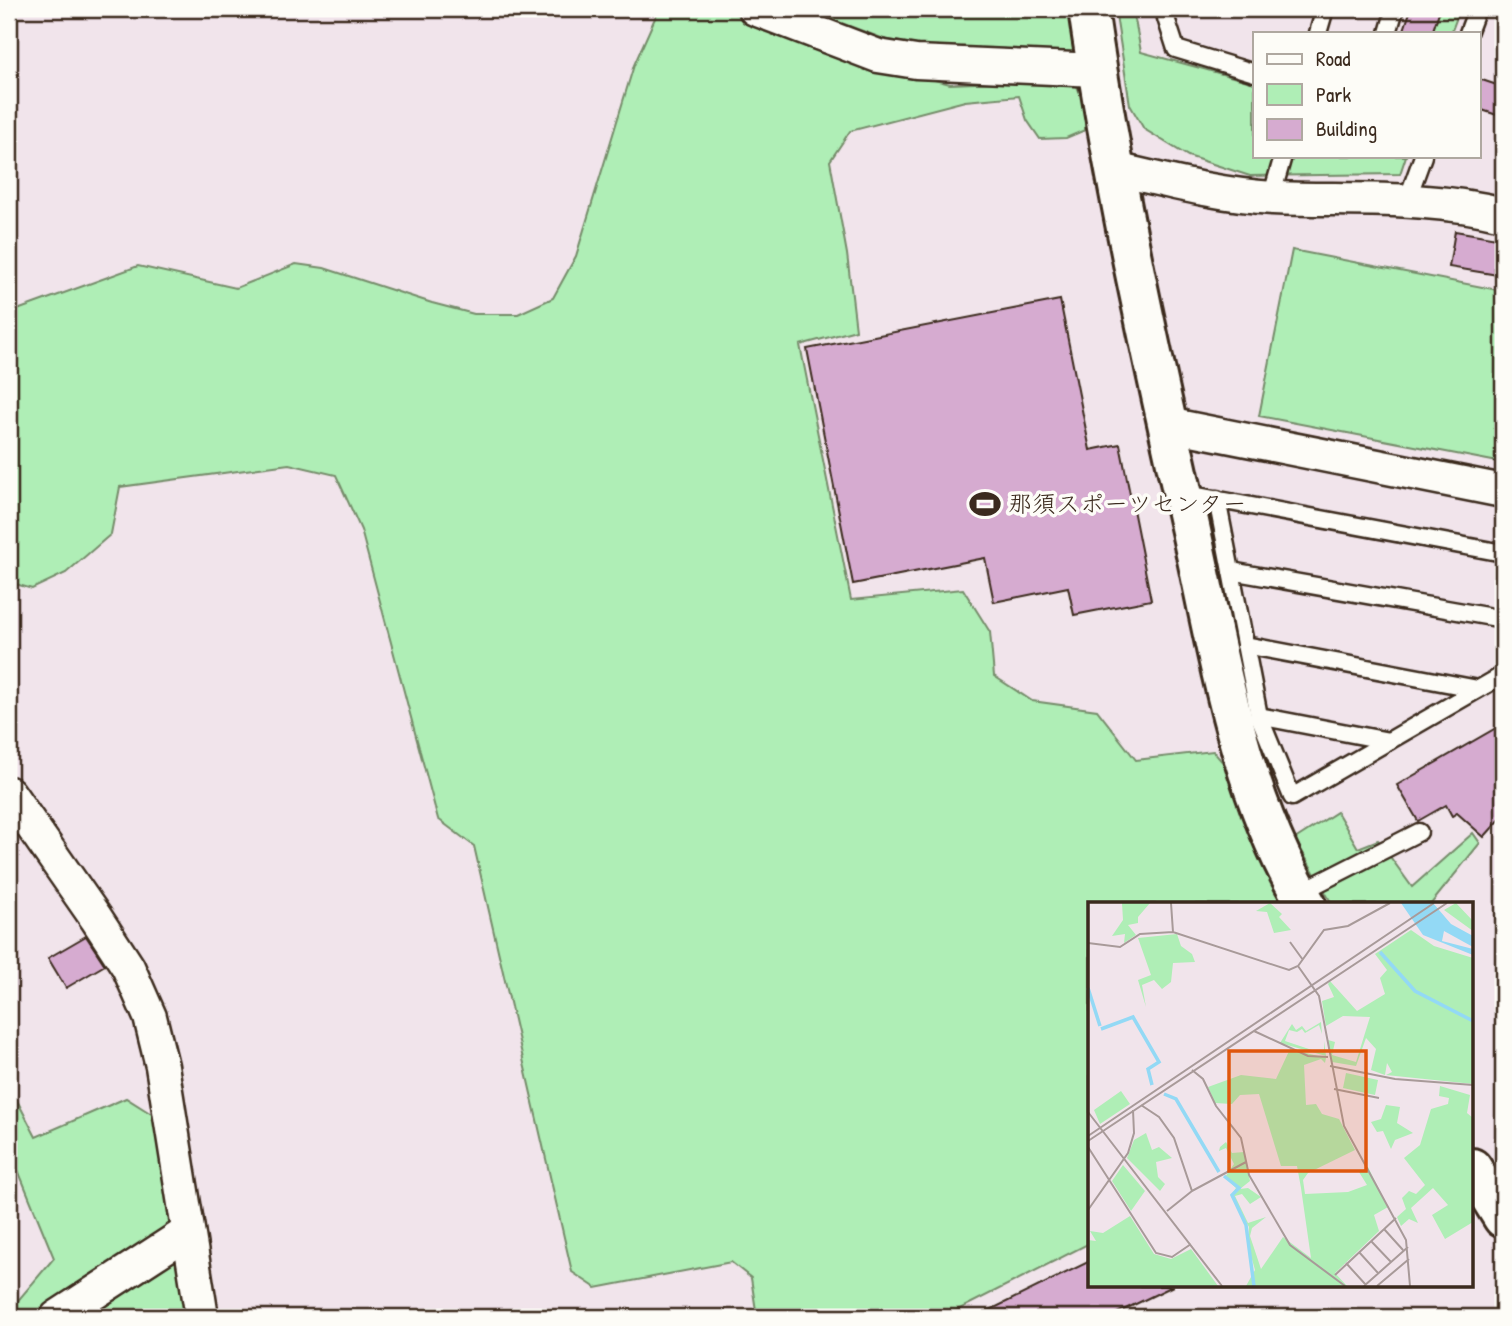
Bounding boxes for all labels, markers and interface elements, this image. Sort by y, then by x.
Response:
legend [1253,32,1480,158]
text: Road [1316,44,1350,73]
text: Park [1316,80,1351,109]
text: Building [1316,114,1377,143]
sports icon: 那須スポーツセンター [968,487,1002,521]
place label: 那須スポーツセンター [1008,487,1247,519]
inset map [1088,902,1474,1288]

